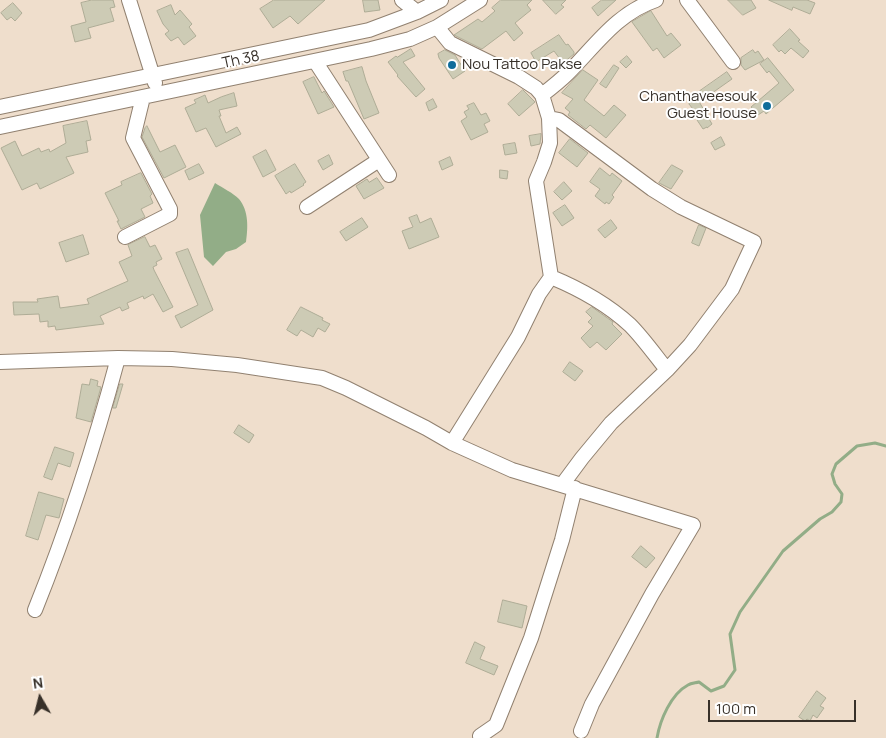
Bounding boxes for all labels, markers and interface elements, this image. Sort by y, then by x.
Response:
street label: Th 38 [221,47,261,73]
place label: Nou Tattoo Pakse [462,56,582,74]
marker: Nou Tattoo Pakse [446,59,458,71]
place label: Chanthaveesouk Guest House [639,88,757,123]
marker: Chanthaveesouk Guest House [761,100,773,112]
north arrow [15,673,65,723]
text: N [32,673,44,693]
scale bar [711,690,858,722]
text: 100 m [716,698,756,719]

